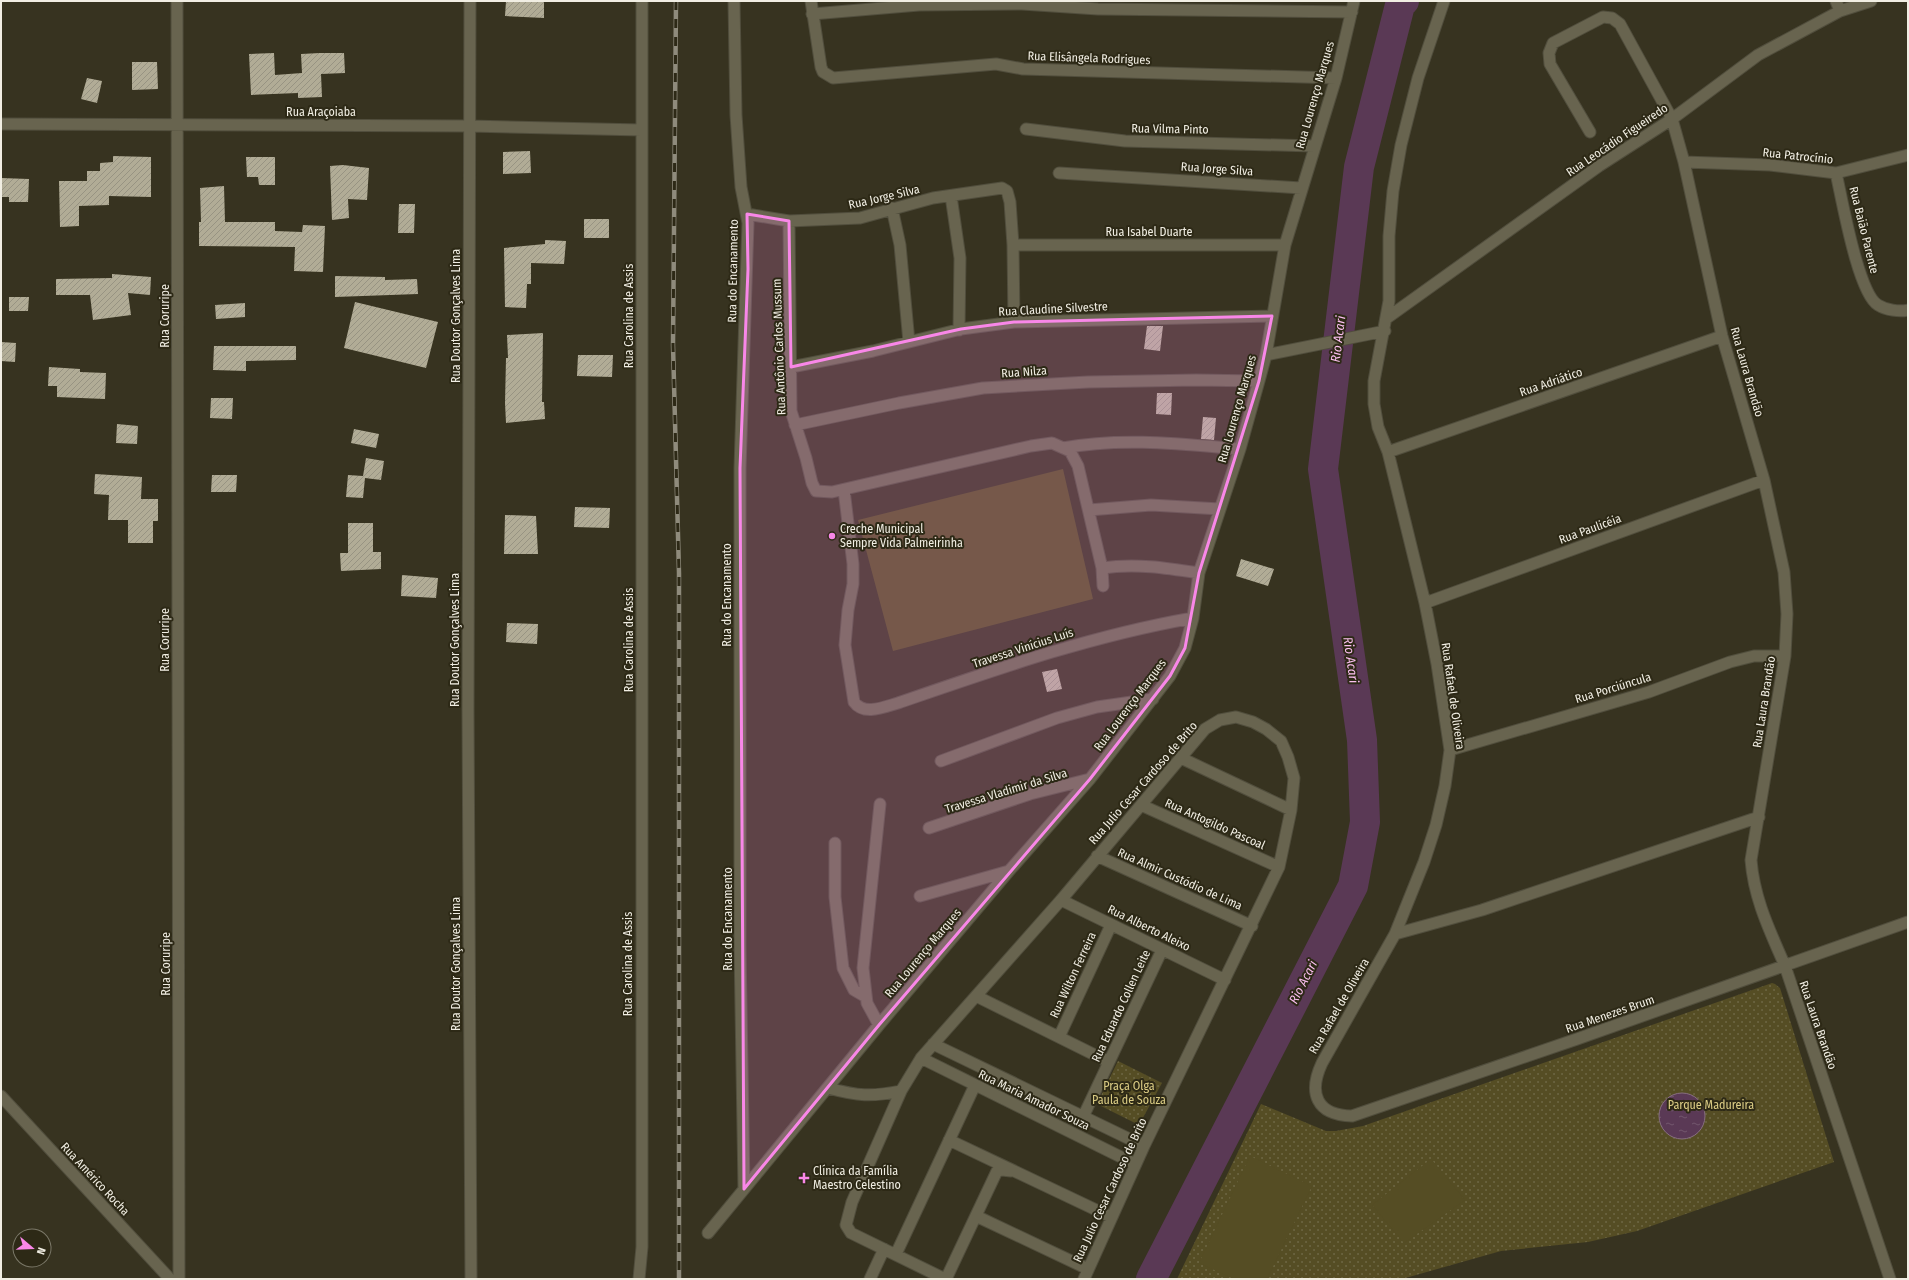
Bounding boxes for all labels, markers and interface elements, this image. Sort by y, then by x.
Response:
street label: Rua Lourenço Marques [1293,40,1337,150]
street label: Rua Elisângela Rodrigues [1027,49,1151,67]
street label: Rua Leocádio Figueiredo [1564,101,1670,179]
street label: Rua Araçoiaba [286,105,356,119]
street label: Rua Vilma Pinto [1131,121,1209,137]
street label: Rua Patrocínio [1762,145,1834,167]
street label: Rua Jorge Silva [1180,159,1254,179]
street label: Rua Jorge Silva [847,182,921,212]
street label: Rua Baião Parente [1846,185,1882,275]
street label: Rua do Encanamento [725,219,741,323]
street label: Rua Isabel Duarte [1106,225,1193,239]
street label: Rua Doutor Gonçalves Lima [449,249,463,383]
street label: Rua Carolina de Assis [622,264,636,368]
street label: Rua Antônio Carlos Mussum [770,279,788,415]
street label: Rua Coruripe [158,284,172,348]
street label: Rua Claudine Silvestre [998,299,1108,319]
water label: Rio Acari [1328,314,1348,363]
street label: Rua Laura Brandão [1728,326,1766,418]
street label: Rua Lourenço Marques [1215,354,1259,464]
street label: Rua Nilza [1001,363,1047,381]
street label: Rua Adriático [1518,365,1584,399]
street label: Rua Paulicéia [1557,511,1623,547]
place label: Creche Municipal Sempre Vida Palmeirinha [840,522,963,550]
marker: Creche Municipal Sempre Vida Palmeirinha [827,531,837,541]
street label: Rua do Encanamento [720,543,734,647]
street label: Rua Doutor Gonçalves Lima [448,573,462,707]
street label: Rua Carolina de Assis [622,588,636,692]
street label: Rua Coruripe [158,608,172,672]
street label: Travessa Vinícius Luís [971,625,1075,671]
water label: Rio Acari [1340,636,1362,685]
street label: Rua Rafael de Oliveira [1439,642,1467,751]
street label: Rua Laura Brandão [1750,655,1778,749]
street label: Rua Lourenço Marques [1091,656,1169,754]
street label: Rua Porciúncula [1573,670,1653,706]
street label: Rua Julio Cesar Cardoso de Brito [1086,719,1200,847]
street label: Travessa Vladimir da Silva [943,766,1069,816]
street label: Rua Antogildo Pascoal [1163,796,1267,852]
street label: Rua Almir Custódio de Lima [1116,845,1245,913]
street label: Rua do Encanamento [721,867,735,971]
street label: Rua Doutor Gonçalves Lima [449,897,463,1031]
street label: Rua Alberto Aleixo [1105,902,1193,954]
street label: Rua Lourenço Marques [882,906,964,1000]
street label: Rua Carolina de Assis [621,912,635,1016]
street label: Rua Wilton Ferreira [1047,930,1099,1020]
street label: Rua Coruripe [159,932,173,996]
street label: Rua Eduardo Collen Leite [1089,948,1153,1064]
street label: Rua Rafael de Oliveira [1306,956,1372,1056]
water label: Rio Acari [1286,957,1321,1006]
street label: Rua Laura Brandão [1796,979,1840,1071]
street label: Rua Menezes Brum [1564,992,1656,1036]
street label: Rua Maria Amador Souza [976,1067,1092,1133]
park label: Praça Olga Paula de Souza [1092,1079,1166,1107]
park label: Parque Madureira [1668,1098,1754,1112]
street label: Rua Julio Cesar Cardoso de Brito [1070,1116,1150,1264]
street label: Rua Américo Rocha [58,1140,132,1218]
place label: Clínica da Família Maestro Celestino [813,1164,901,1192]
marker: Clínica da Família Maestro Celestino [798,1172,810,1184]
north arrow [12,1228,52,1268]
text: N [34,1246,48,1256]

